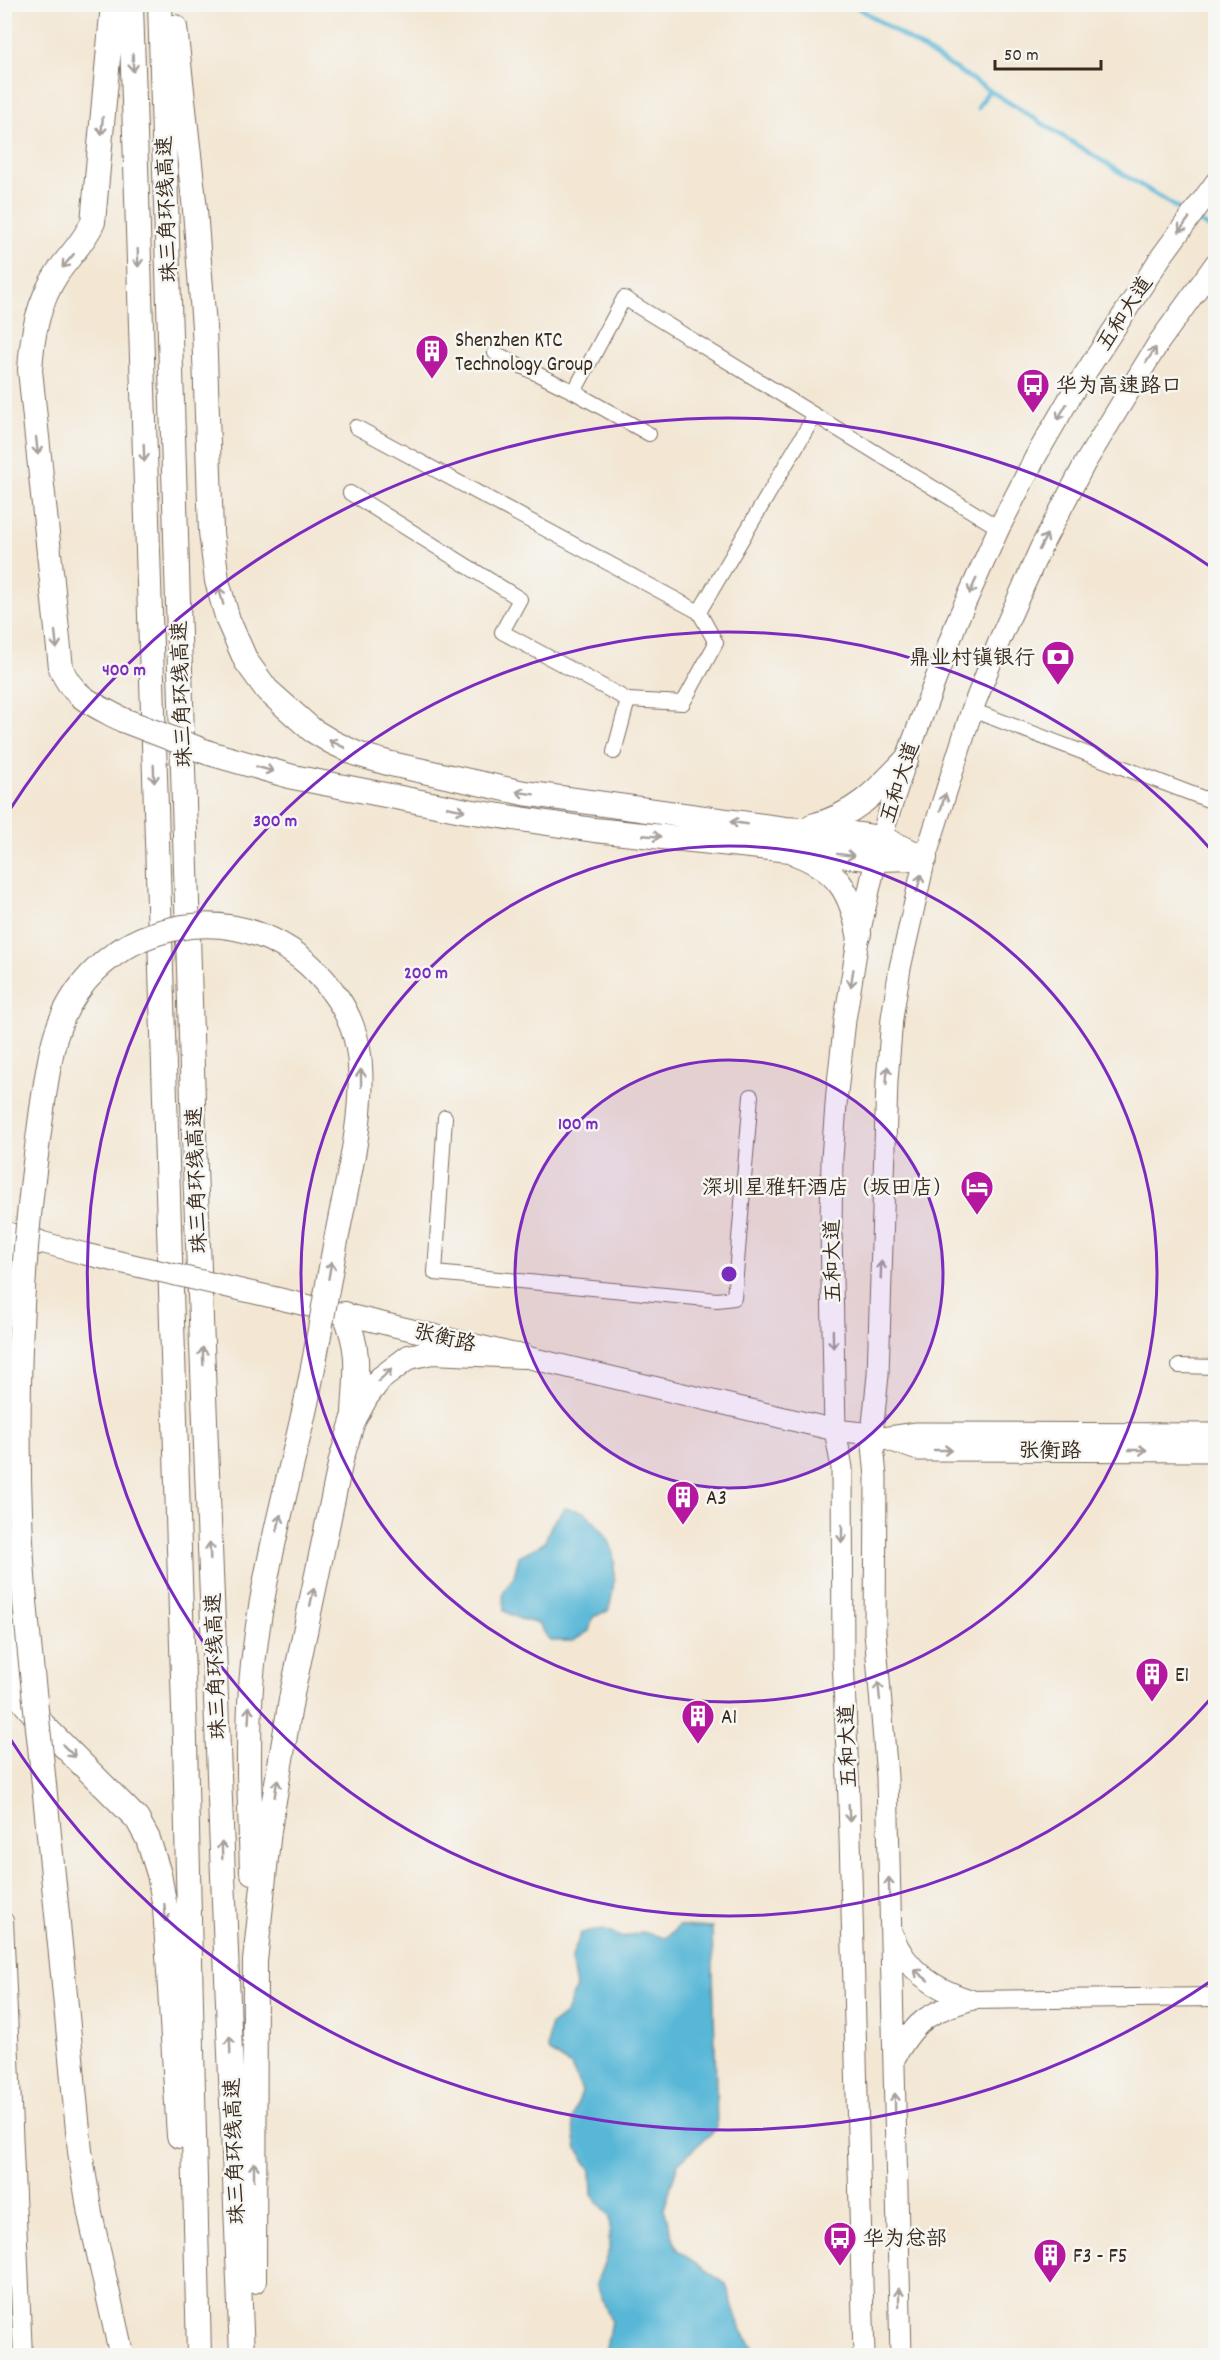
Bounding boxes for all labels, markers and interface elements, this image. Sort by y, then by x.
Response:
scale bar [995,33,1102,71]
text: 50 m [1004,44,1039,69]
one-way arrow [127,52,139,72]
one-way arrow [96,115,107,135]
street label: 珠三角环线高速 [151,135,187,283]
one-way arrow [1178,216,1190,232]
one-way arrow [133,247,144,267]
one-way arrow [61,253,74,269]
street label: 五和大道 [1091,271,1162,358]
place label: Shenzhen KTC Technology Group [455,327,593,381]
building icon: Shenzhen KTC Technology Group [414,333,450,380]
one-way arrow [1145,347,1157,364]
bus stop icon: 华为高速路口 [1015,367,1051,414]
place label: 华为高速路口 [1056,373,1182,403]
one-way arrow [1055,403,1067,420]
one-way arrow [32,436,43,456]
one-way arrow [138,442,150,462]
one-way arrow [1038,534,1050,552]
one-way arrow [967,576,979,594]
one-way arrow [215,587,226,606]
street label: 珠三角环线高速 [166,620,202,768]
one-way arrow [51,630,62,650]
bank icon: 鼎业村镇银行 [1040,639,1076,686]
place label: 鼎业村镇银行 [909,645,1035,675]
text: 400 m [102,659,146,684]
one-way arrow [329,738,347,750]
street label: 五和大道 [875,738,929,828]
one-way arrow [149,763,160,783]
one-way arrow [255,764,274,775]
one-way arrow [516,787,536,798]
one-way arrow [938,793,949,812]
one-way arrow [446,804,465,815]
text: 300 m [253,810,297,835]
one-way arrow [730,817,750,828]
one-way arrow [641,831,661,842]
one-way arrow [835,849,855,860]
one-way arrow [913,874,925,893]
text: 200 m [404,962,448,987]
one-way arrow [846,967,857,987]
one-way arrow [882,1066,893,1086]
one-way arrow [355,1068,366,1088]
street label: 珠三角环线高速 [181,1106,217,1254]
text: 100 m [558,1113,598,1138]
hotel icon: 深圳星雅轩酒店（坂田店） [959,1169,995,1216]
place label: 深圳星雅轩酒店（坂田店） [702,1175,954,1205]
street label: 五和大道 [819,1219,851,1303]
one-way arrow [325,1261,336,1280]
one-way arrow [876,1261,887,1281]
centre of rings [719,1264,739,1284]
street label: 张衡路 [410,1318,478,1362]
one-way arrow [827,1329,839,1349]
one-way arrow [197,1346,208,1366]
one-way arrow [377,1368,392,1382]
street label: 张衡路 [1019,1438,1082,1468]
one-way arrow [932,1444,952,1456]
one-way arrow [1127,1444,1147,1456]
building icon: A3 [665,1479,701,1526]
place label: A3 [706,1485,727,1515]
one-way arrow [273,1513,285,1532]
one-way arrow [836,1523,848,1543]
one-way arrow [205,1541,216,1561]
one-way arrow [307,1587,318,1607]
street label: 珠三角环线高速 [200,1592,236,1740]
building icon: E1 [1134,1656,1170,1703]
place label: E1 [1175,1662,1189,1692]
one-way arrow [873,1682,884,1702]
building icon: A1 [680,1698,716,1745]
street label: 五和大道 [834,1703,866,1788]
place label: A1 [721,1704,737,1734]
one-way arrow [244,1706,255,1726]
one-way arrow [61,1744,76,1758]
one-way arrow [270,1779,281,1799]
one-way arrow [843,1802,855,1822]
one-way arrow [216,1841,228,1861]
one-way arrow [884,1877,895,1897]
one-way arrow [160,1902,171,1922]
one-way arrow [913,1969,929,1982]
one-way arrow [224,2036,235,2056]
street label: 珠三角环线高速 [219,2077,255,2225]
one-way arrow [889,2093,900,2113]
one-way arrow [248,2162,260,2182]
bus stop icon: 华为总部 [822,2220,858,2267]
place label: 华为总部 [863,2226,947,2256]
building icon: F3 - F5 [1032,2237,1068,2284]
place label: F3 - F5 [1073,2243,1128,2273]
one-way arrow [894,2288,905,2308]

